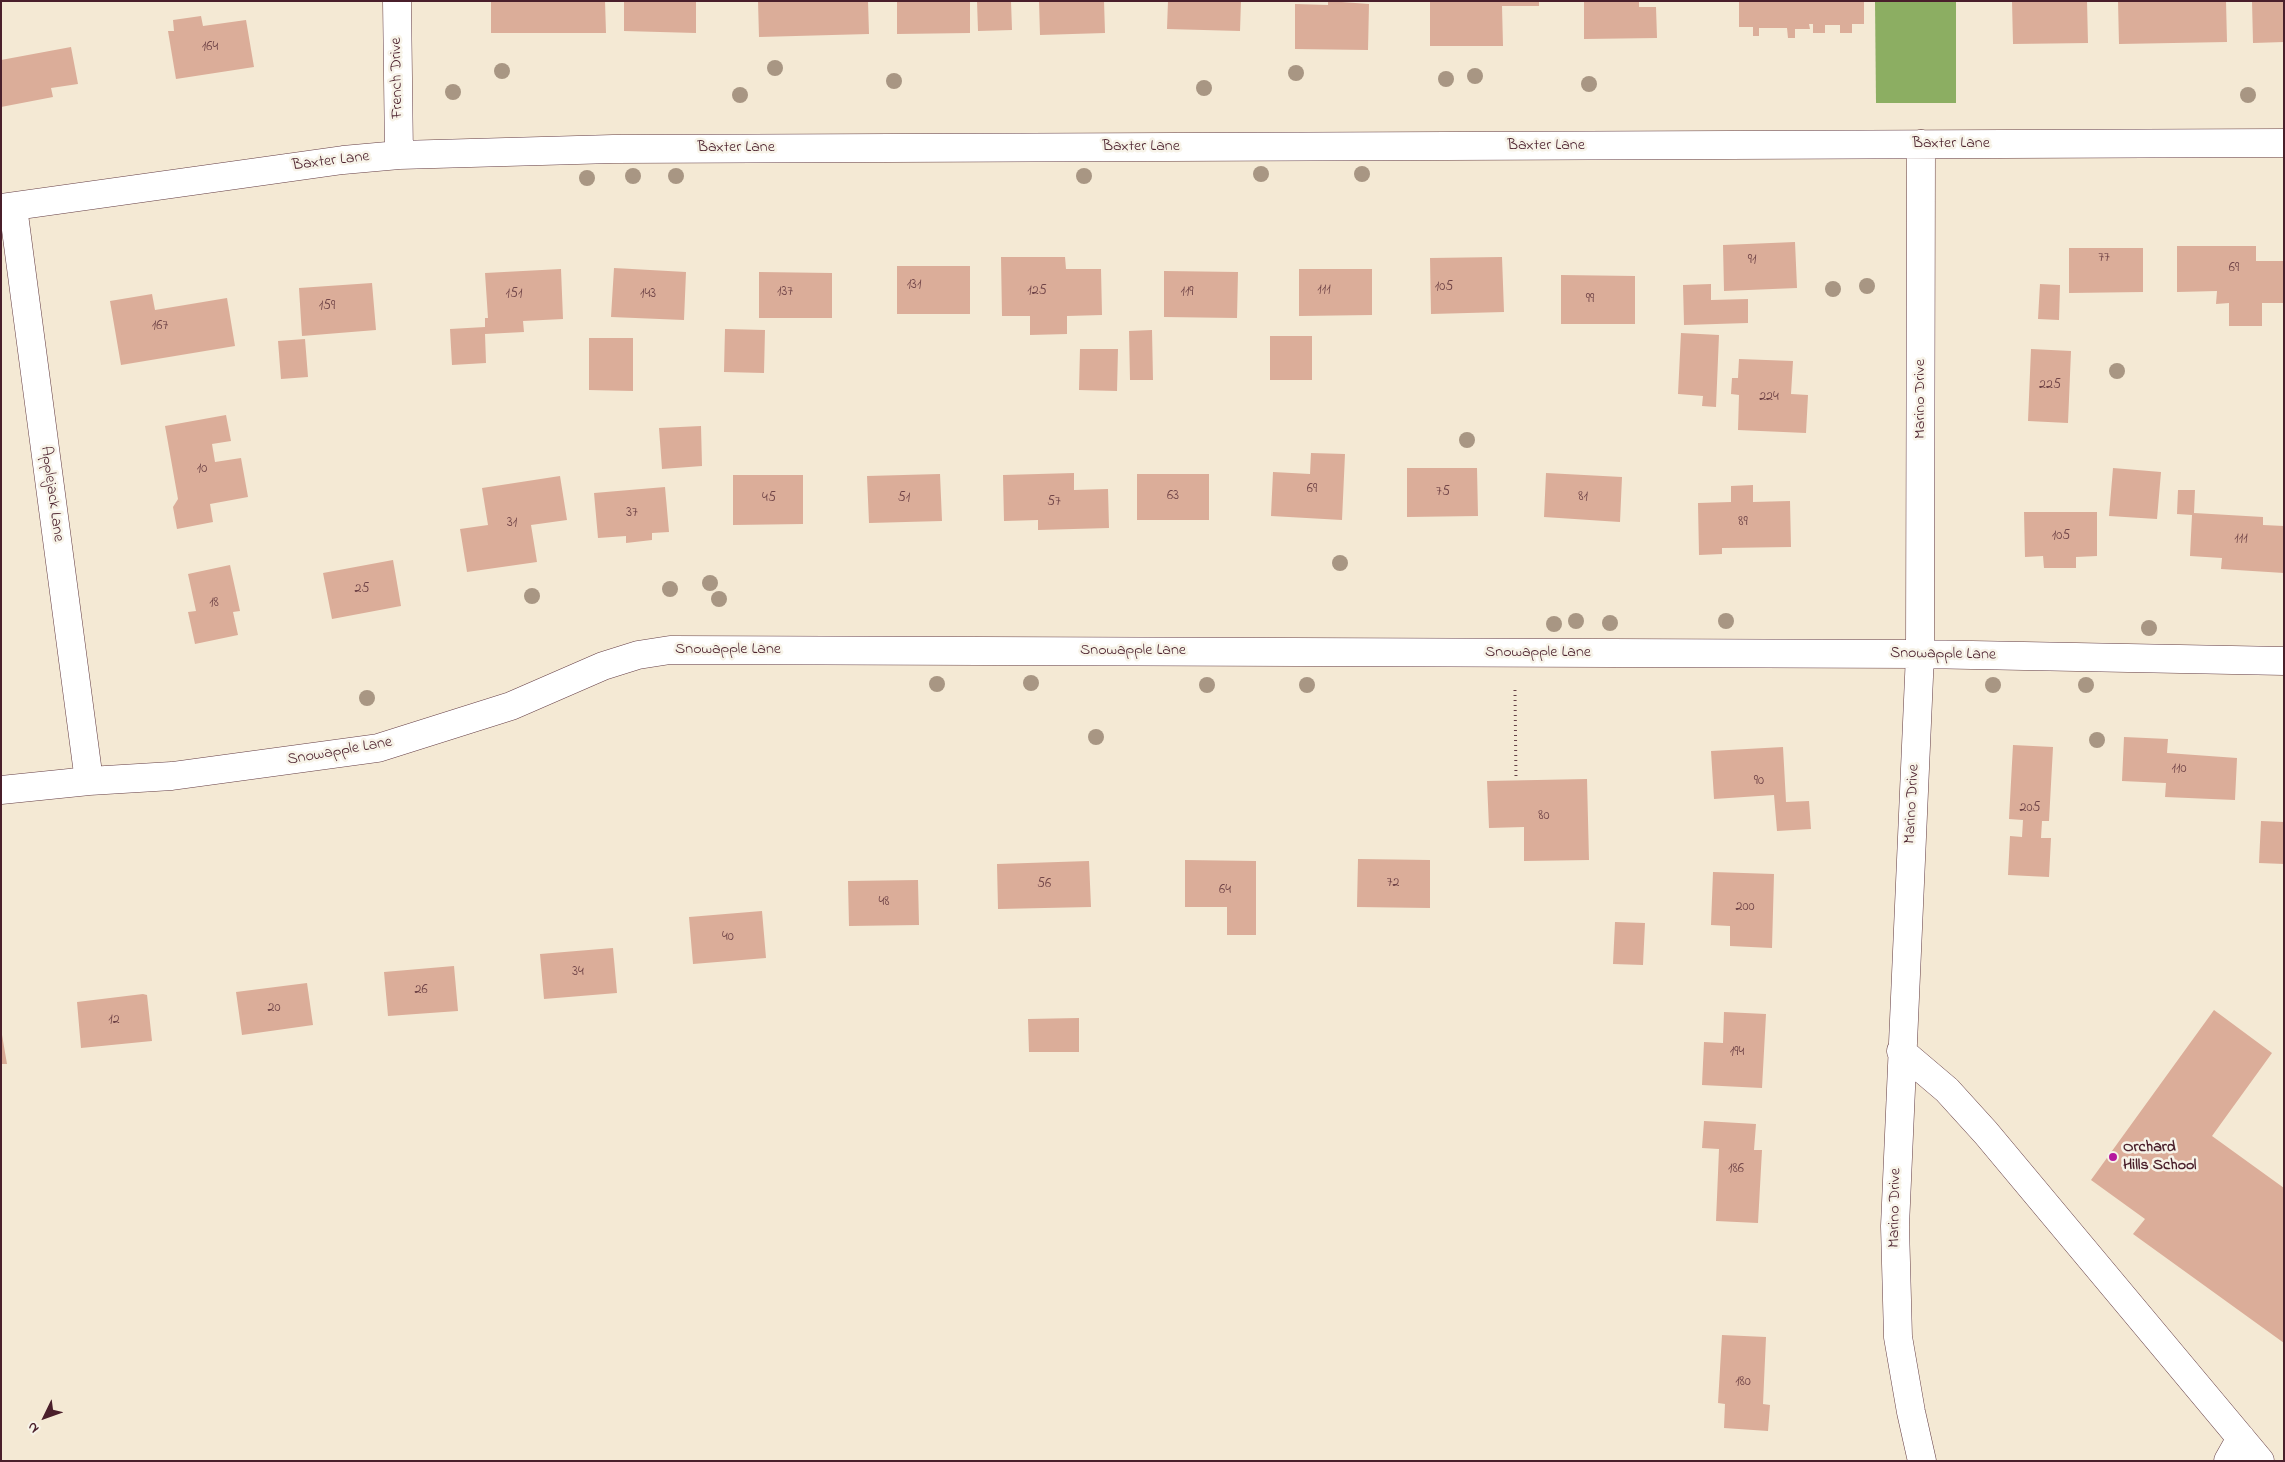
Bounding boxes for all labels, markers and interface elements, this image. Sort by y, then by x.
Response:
street label: French Drive [388,37,408,119]
house number: 164 [202,40,218,56]
street label: Baxter Lane [1912,134,1990,154]
street label: Baxter Lane [1507,136,1585,156]
street label: Baxter Lane [1102,137,1180,157]
street label: Baxter Lane [697,138,775,158]
street label: Baxter Lane [291,148,371,176]
house number: 77 [2098,251,2110,267]
house number: 91 [1748,253,1756,269]
house number: 69 [2229,261,2239,277]
house number: 131 [907,278,921,294]
house number: 105 [1435,280,1453,296]
house number: 111 [1317,283,1331,299]
house number: 125 [1027,284,1047,300]
house number: 137 [777,285,793,301]
house number: 119 [1180,285,1194,301]
house number: 151 [506,287,522,303]
house number: 143 [640,287,656,303]
house number: 99 [1586,292,1594,308]
house number: 159 [319,299,335,315]
house number: 167 [152,319,168,335]
street label: Marino Drive [1911,359,1931,439]
house number: 225 [2039,378,2061,394]
house number: 224 [1759,390,1779,406]
street label: Applejack Lane [35,445,67,543]
house number: 10 [197,462,207,478]
house number: 69 [1307,482,1317,498]
house number: 75 [1436,485,1450,501]
house number: 63 [1167,489,1179,505]
house number: 81 [1578,490,1588,506]
house number: 45 [762,491,776,507]
house number: 51 [898,491,910,507]
house number: 57 [1047,495,1061,511]
house number: 37 [626,506,638,522]
house number: 89 [1738,515,1748,531]
house number: 31 [507,516,517,532]
house number: 105 [2052,529,2070,545]
house number: 111 [2234,532,2248,548]
house number: 25 [355,582,369,598]
house number: 18 [209,596,219,612]
street label: Snowapple Lane [675,640,781,660]
street label: Snowapple Lane [1080,641,1186,661]
street label: Snowapple Lane [1485,643,1591,663]
street label: Snowapple Lane [1890,644,1996,666]
street label: Snowapple Lane [286,733,394,771]
house number: 110 [2172,762,2186,778]
street label: Marino Drive [1901,764,1925,844]
house number: 90 [1754,774,1764,790]
house number: 205 [2019,801,2041,817]
house number: 80 [1538,809,1550,825]
house number: 72 [1387,876,1399,892]
house number: 56 [1037,877,1051,893]
house number: 64 [1219,883,1231,899]
house number: 48 [878,895,890,911]
house number: 200 [1735,900,1755,916]
house number: 40 [722,930,734,946]
house number: 34 [572,965,584,981]
house number: 26 [414,983,428,999]
house number: 20 [267,1001,281,1017]
house number: 12 [108,1013,120,1029]
house number: 194 [1730,1045,1744,1061]
place label: Orchard Hills School [2123,1138,2197,1176]
marker: Orchard Hills School [2107,1151,2119,1163]
house number: 186 [1728,1162,1744,1178]
street label: Marino Drive [1886,1168,1906,1248]
house number: 180 [1735,1375,1751,1391]
north arrow [20,1392,70,1442]
text: N [23,1417,44,1438]

